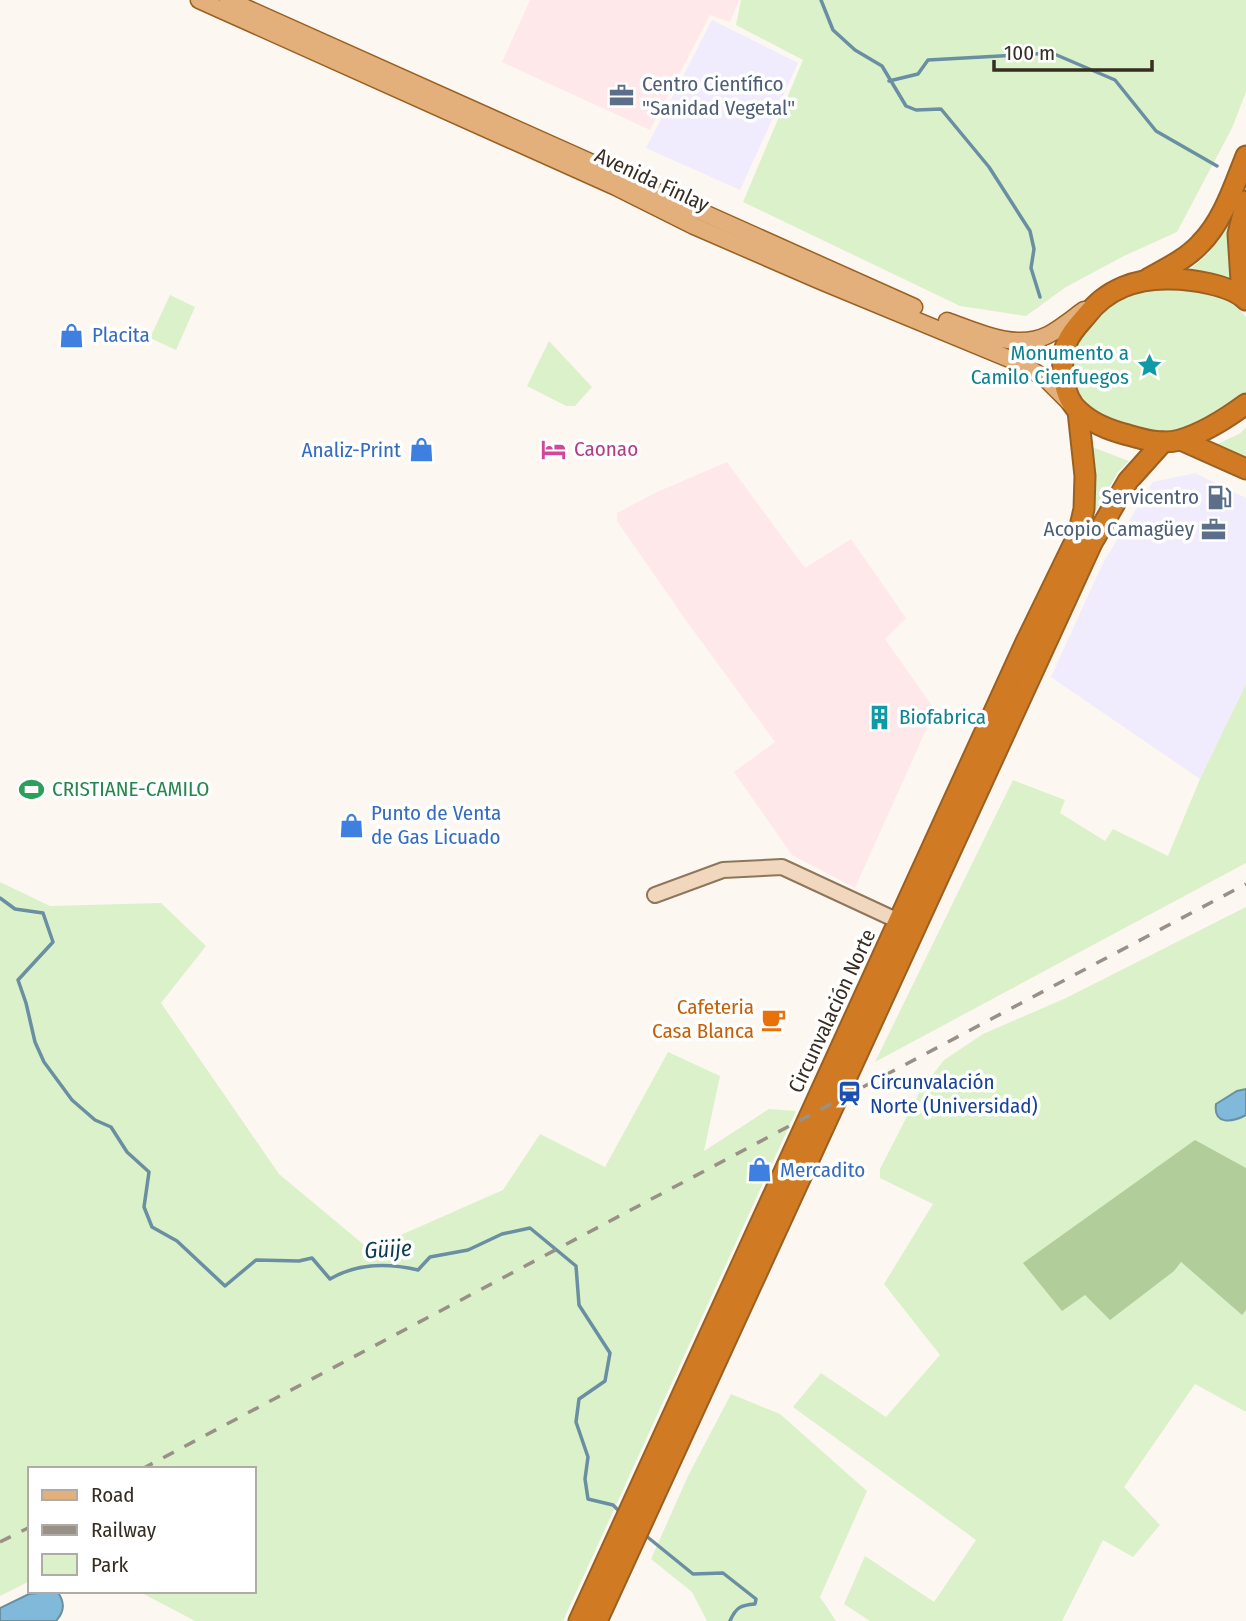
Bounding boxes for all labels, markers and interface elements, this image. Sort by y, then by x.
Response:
scale bar [994,28,1152,72]
text: 100 m [1004,40,1055,66]
place label: Centro Científico "Sanidad Vegetal" [642,71,795,121]
office icon: Centro Científico "Sanidad Vegetal" [608,82,636,110]
street label: Avenida Finlay [591,142,714,218]
shop icon: Placita [58,321,86,349]
place label: Placita [92,322,150,348]
place label: Monumento a Camilo Cienfuegos [971,340,1129,390]
place icon: Monumento a Camilo Cienfuegos [1135,351,1163,379]
hotel icon: Caonao [540,435,568,463]
shop icon: Analiz-Print [407,436,435,464]
place label: Caonao [574,436,638,462]
place label: Analiz-Print [301,437,401,463]
fuel station icon: Servicentro [1205,483,1233,511]
place label: Servicentro [1102,484,1199,510]
office icon: Acopio Camagüey [1200,515,1228,543]
place label: Acopio Camagüey [1044,516,1195,542]
building icon: Biofabrica [865,703,893,731]
place label: Biofabrica [899,704,986,730]
sports icon: CRISTIANE-CAMILO [18,775,46,803]
place label: CRISTIANE-CAMILO [52,776,209,802]
place label: Punto de Venta de Gas Licuado [371,800,501,850]
shop icon: Punto de Venta de Gas Licuado [337,811,365,839]
street label: Circunvalación Norte [783,925,881,1097]
place label: Cafeteria Casa Blanca [652,994,754,1044]
cafe icon: Cafeteria Casa Blanca [760,1005,788,1033]
place label: Circunvalación Norte (Universidad) [870,1069,1038,1119]
station icon: Circunvalación Norte (Universidad) [836,1080,864,1108]
shop icon: Mercadito [746,1156,774,1184]
place label: Mercadito [780,1157,865,1183]
water label: Güije [364,1234,413,1264]
legend [28,1467,256,1593]
text: Road [91,1482,135,1508]
text: Railway [91,1517,157,1543]
text: Park [91,1552,129,1578]

